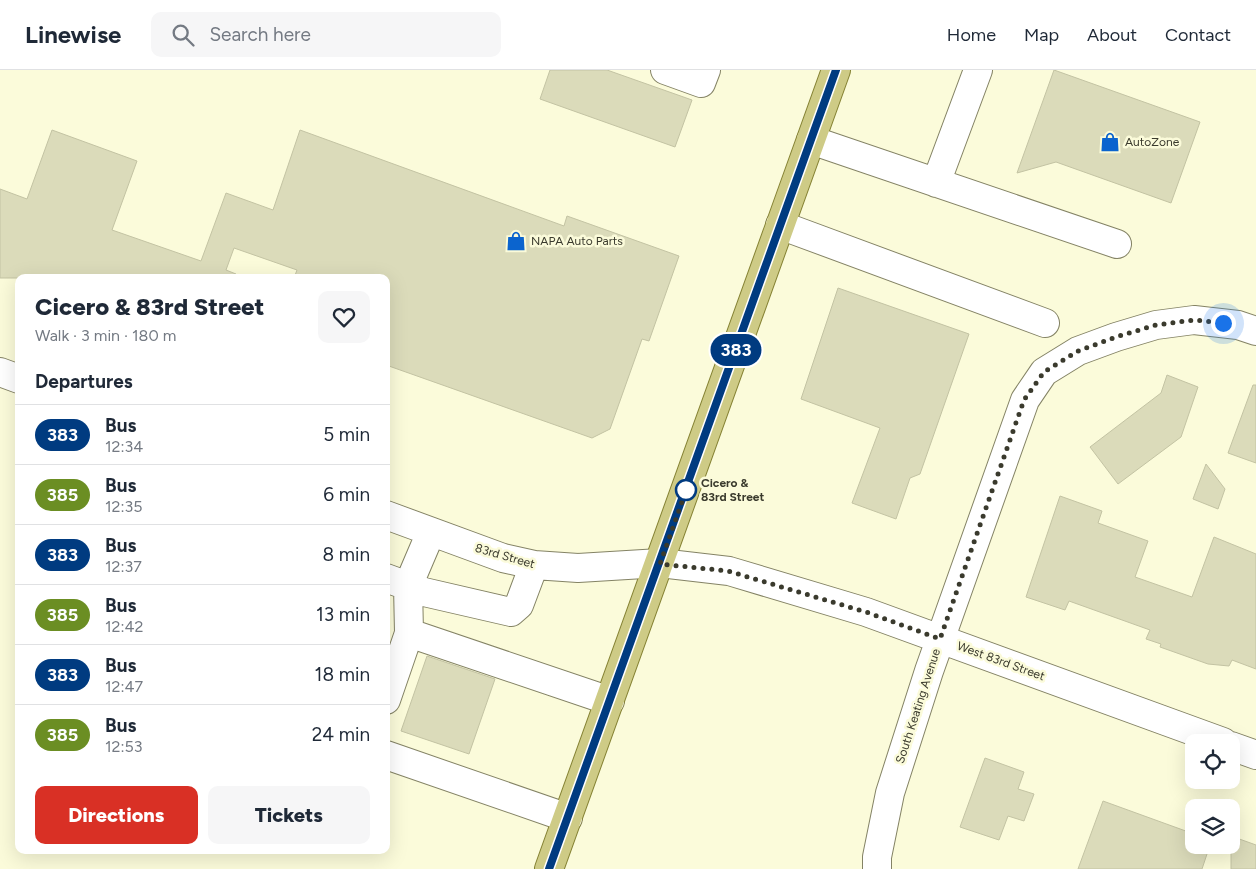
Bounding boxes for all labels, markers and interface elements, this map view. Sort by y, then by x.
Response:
search box [151,12,501,57]
text: Linewise [25,20,121,49]
icon: search [169,21,197,49]
text: Search here [209,23,311,46]
text: Home [947,24,996,46]
text: Map [1024,24,1059,46]
text: About [1087,24,1137,46]
text: Contact [1165,24,1231,46]
shop icon: AutoZone [1099,131,1121,153]
place label: AutoZone [1125,135,1180,149]
shop icon: NAPA Auto Parts [505,230,527,252]
place label: NAPA Auto Parts [531,234,623,248]
button: heart [318,291,370,343]
text: Cicero & 83rd Street [35,292,264,321]
your location [1211,311,1236,336]
text: Walk · 3 min · 180 m [35,326,176,345]
line badge: 383 [707,334,765,366]
text: 383 [720,339,752,361]
text: Departures [35,370,133,393]
text: Bus [105,414,136,437]
text: 5 min [323,423,370,446]
text: 383 [47,424,78,446]
text: 12:34 [105,437,143,456]
text: Bus [105,474,136,497]
place label: Cicero & 83rd Street [701,476,765,504]
marker: Cicero & 83rd Street [675,479,697,501]
text: 6 min [323,483,370,506]
text: 385 [47,484,78,506]
text: 12:35 [105,497,143,516]
text: Bus [105,534,136,557]
street label: 83rd Street [473,541,537,571]
text: 8 min [322,543,370,566]
text: 383 [47,544,78,566]
text: 12:37 [105,557,142,576]
text: Bus [105,594,136,617]
text: 13 min [316,603,370,626]
text: 385 [47,604,78,626]
text: 12:42 [105,617,143,636]
street label: West 83rd Street [955,639,1047,684]
street label: South Keating Avenue [893,646,943,765]
text: Bus [105,654,136,677]
text: 18 min [315,663,370,686]
text: 383 [47,664,78,686]
text: 12:47 [105,677,143,696]
text: Bus [105,714,136,737]
text: 24 min [312,723,370,746]
text: 385 [47,724,78,746]
map controls [1185,734,1240,854]
button: locate [1185,734,1240,789]
text: 12:53 [105,737,143,756]
button: Directions [35,786,198,844]
button: Tickets [208,786,370,844]
button: layers [1185,799,1240,854]

